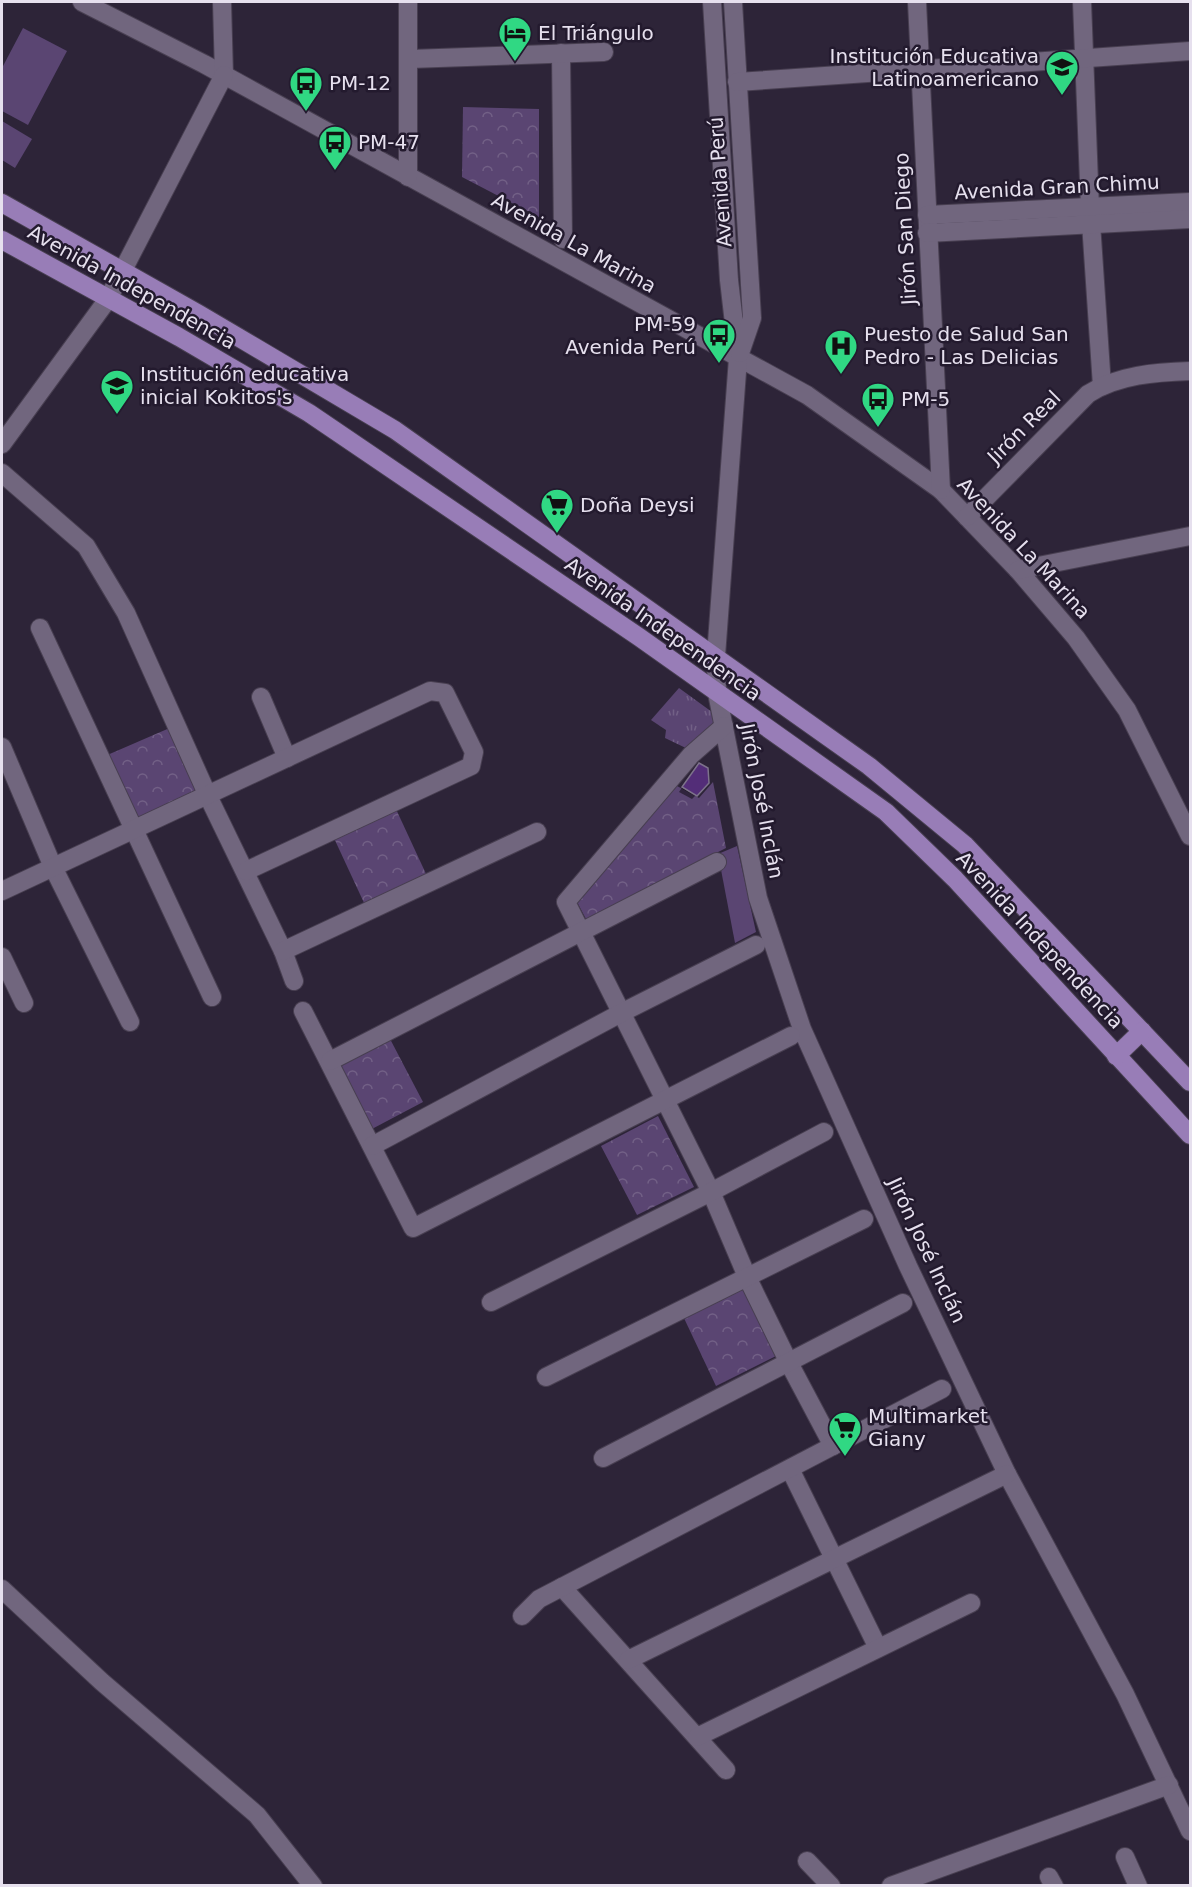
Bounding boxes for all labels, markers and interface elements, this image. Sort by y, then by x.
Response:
hotel icon: El Triángulo [497,15,533,62]
place label: El Triángulo [538,21,654,45]
place label: Institución Educativa Latinoamericano [830,44,1039,91]
school or university icon: Institución Educativa Latinoamericano [1044,49,1080,96]
bus stop icon: PM-12 [288,65,324,112]
place label: PM-12 [329,71,391,95]
street label: Avenida Perú [703,116,737,248]
bus stop icon: PM-47 [317,124,353,171]
place label: PM-47 [358,130,420,154]
street label: Jirón San Diego [889,152,921,308]
street label: Avenida Gran Chimu [954,170,1160,204]
street label: Avenida La Marina [488,188,660,298]
street label: Avenida Independencia [24,220,240,354]
place label: PM-59 Avenida Perú [565,312,696,359]
bus stop icon: PM-59 Avenida Perú [701,317,737,364]
place label: Puesto de Salud San Pedro - Las Delicias [864,322,1069,369]
hospital icon: Puesto de Salud San Pedro - Las Delicias [823,328,859,375]
place label: Institución educativa inicial Kokitos's [140,362,349,409]
school or university icon: Institución educativa inicial Kokitos's [99,368,135,415]
bus stop icon: PM-5 [860,381,896,428]
street label: Jirón Real [981,385,1066,470]
place label: PM-5 [901,387,950,411]
street label: Avenida La Marina [952,472,1096,624]
supermarket icon: Doña Deysi [539,487,575,534]
place label: Doña Deysi [580,493,694,517]
street label: Avenida Independencia [560,552,766,706]
street label: Jirón José Inclán [735,719,789,881]
street label: Avenida Independencia [951,846,1129,1034]
street label: Jirón José Inclán [882,1172,971,1327]
place label: Multimarket Giany [868,1404,988,1451]
supermarket icon: Multimarket Giany [827,1410,863,1457]

